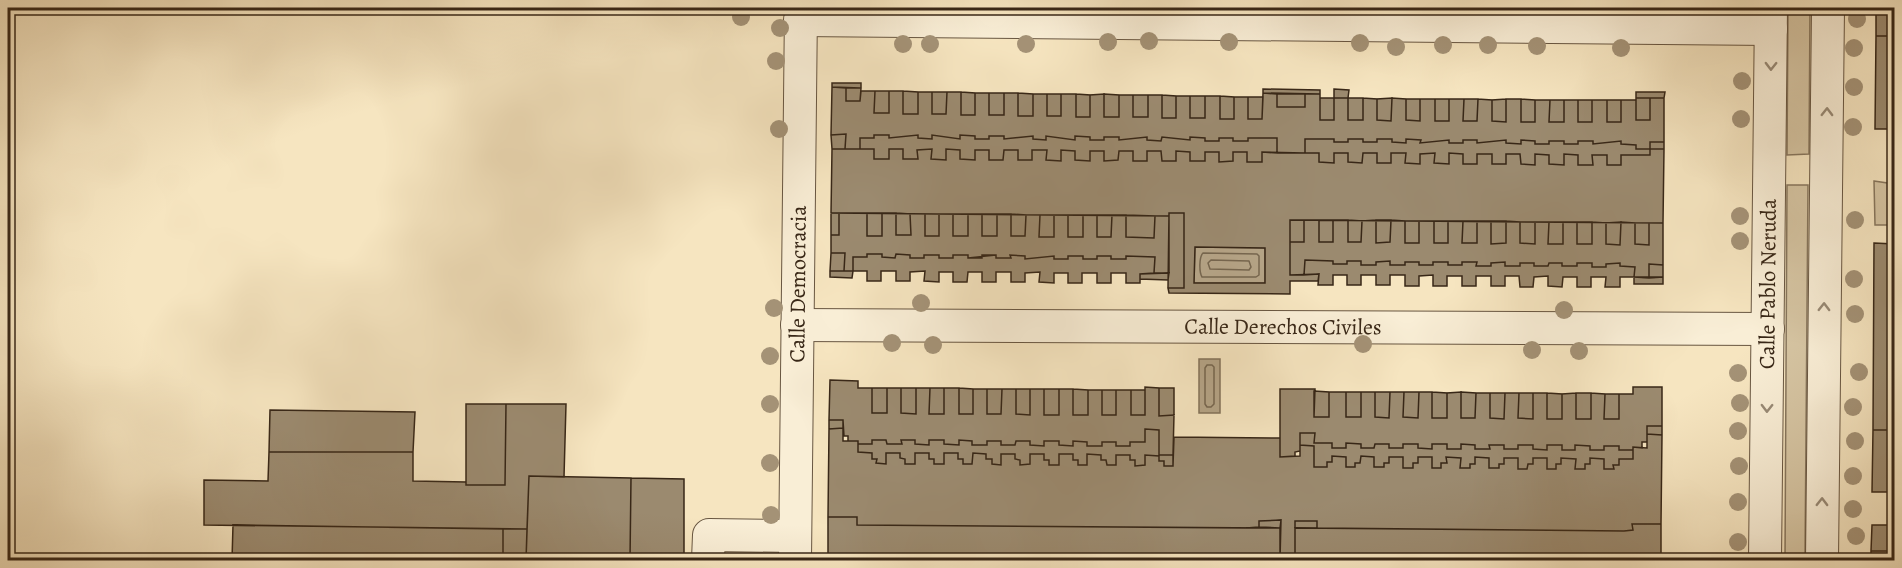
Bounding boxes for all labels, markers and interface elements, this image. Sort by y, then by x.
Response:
one-way arrow [1765,61,1777,70]
one-way arrow [1820,108,1833,117]
street label: Calle Pablo Neruda [1752,198,1784,369]
street label: Calle Democracia [782,204,814,363]
one-way arrow [1818,303,1830,312]
street label: Calle Derechos Civiles [1184,312,1382,342]
one-way arrow [1761,403,1773,412]
one-way arrow [1816,498,1828,507]

